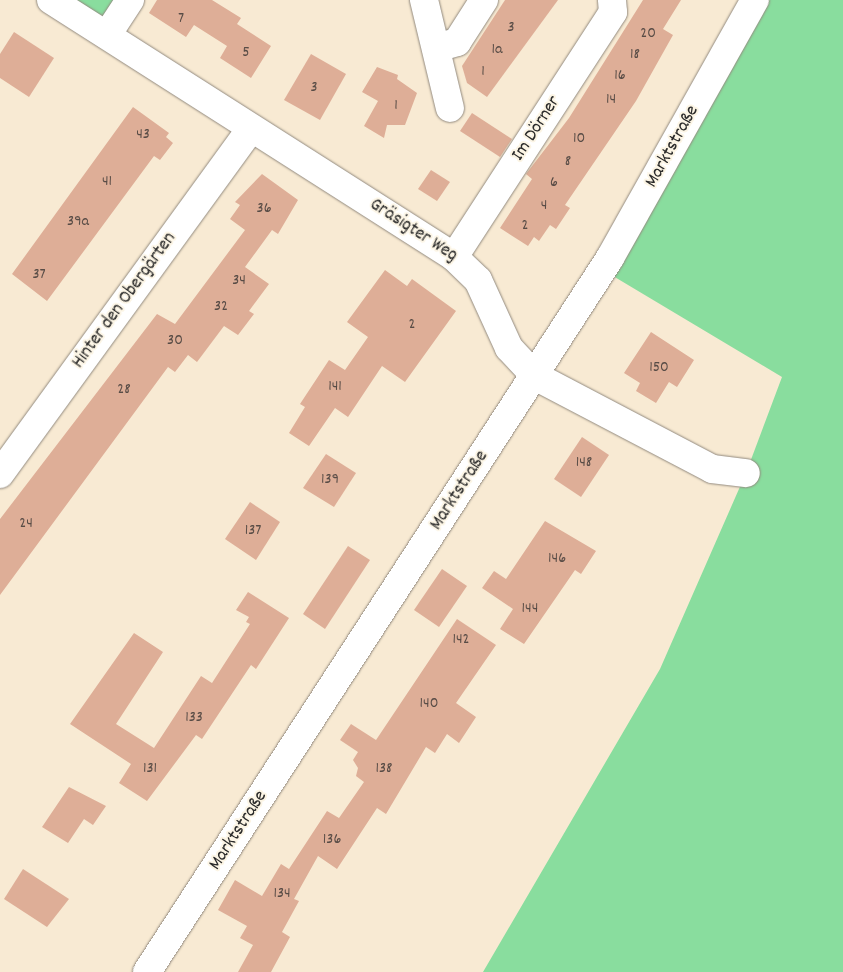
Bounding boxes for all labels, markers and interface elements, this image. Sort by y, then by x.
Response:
house number: 7 [178,9,184,29]
house number: 3 [507,18,515,38]
house number: 20 [640,24,656,44]
house number: 1a [491,40,503,60]
house number: 5 [242,43,250,63]
house number: 18 [630,45,640,65]
house number: 1 [481,62,485,82]
house number: 16 [614,66,626,86]
house number: 3 [310,78,318,98]
house number: 14 [606,90,616,110]
street label: Im Dörner [508,92,566,166]
house number: 1 [394,96,398,116]
street label: Marktstraße [641,102,705,192]
house number: 43 [136,125,150,145]
house number: 10 [573,129,585,149]
house number: 8 [565,152,571,172]
house number: 41 [102,172,112,192]
house number: 6 [550,173,558,193]
street label: Gräsigter Weg [365,194,461,268]
house number: 4 [541,196,547,216]
house number: 36 [257,199,271,219]
house number: 39a [67,212,89,232]
house number: 2 [522,216,528,236]
street label: Hinter den Obergärten [68,228,182,374]
house number: 37 [32,265,46,285]
house number: 34 [232,271,246,291]
house number: 32 [214,297,228,317]
house number: 2 [409,315,415,335]
house number: 30 [167,331,183,351]
house number: 150 [649,358,669,378]
house number: 141 [328,377,342,397]
house number: 28 [117,380,131,400]
street label: Marktstraße [426,447,494,535]
house number: 148 [576,453,592,473]
house number: 139 [321,470,339,490]
house number: 24 [19,514,33,534]
house number: 137 [245,521,261,541]
house number: 146 [548,549,566,569]
house number: 144 [522,599,538,619]
house number: 142 [452,630,470,650]
house number: 140 [420,694,438,714]
house number: 133 [185,708,203,728]
house number: 131 [143,759,157,779]
house number: 138 [375,759,393,779]
street label: Marktstraße [205,787,273,875]
house number: 136 [323,830,341,850]
house number: 134 [273,884,291,904]

